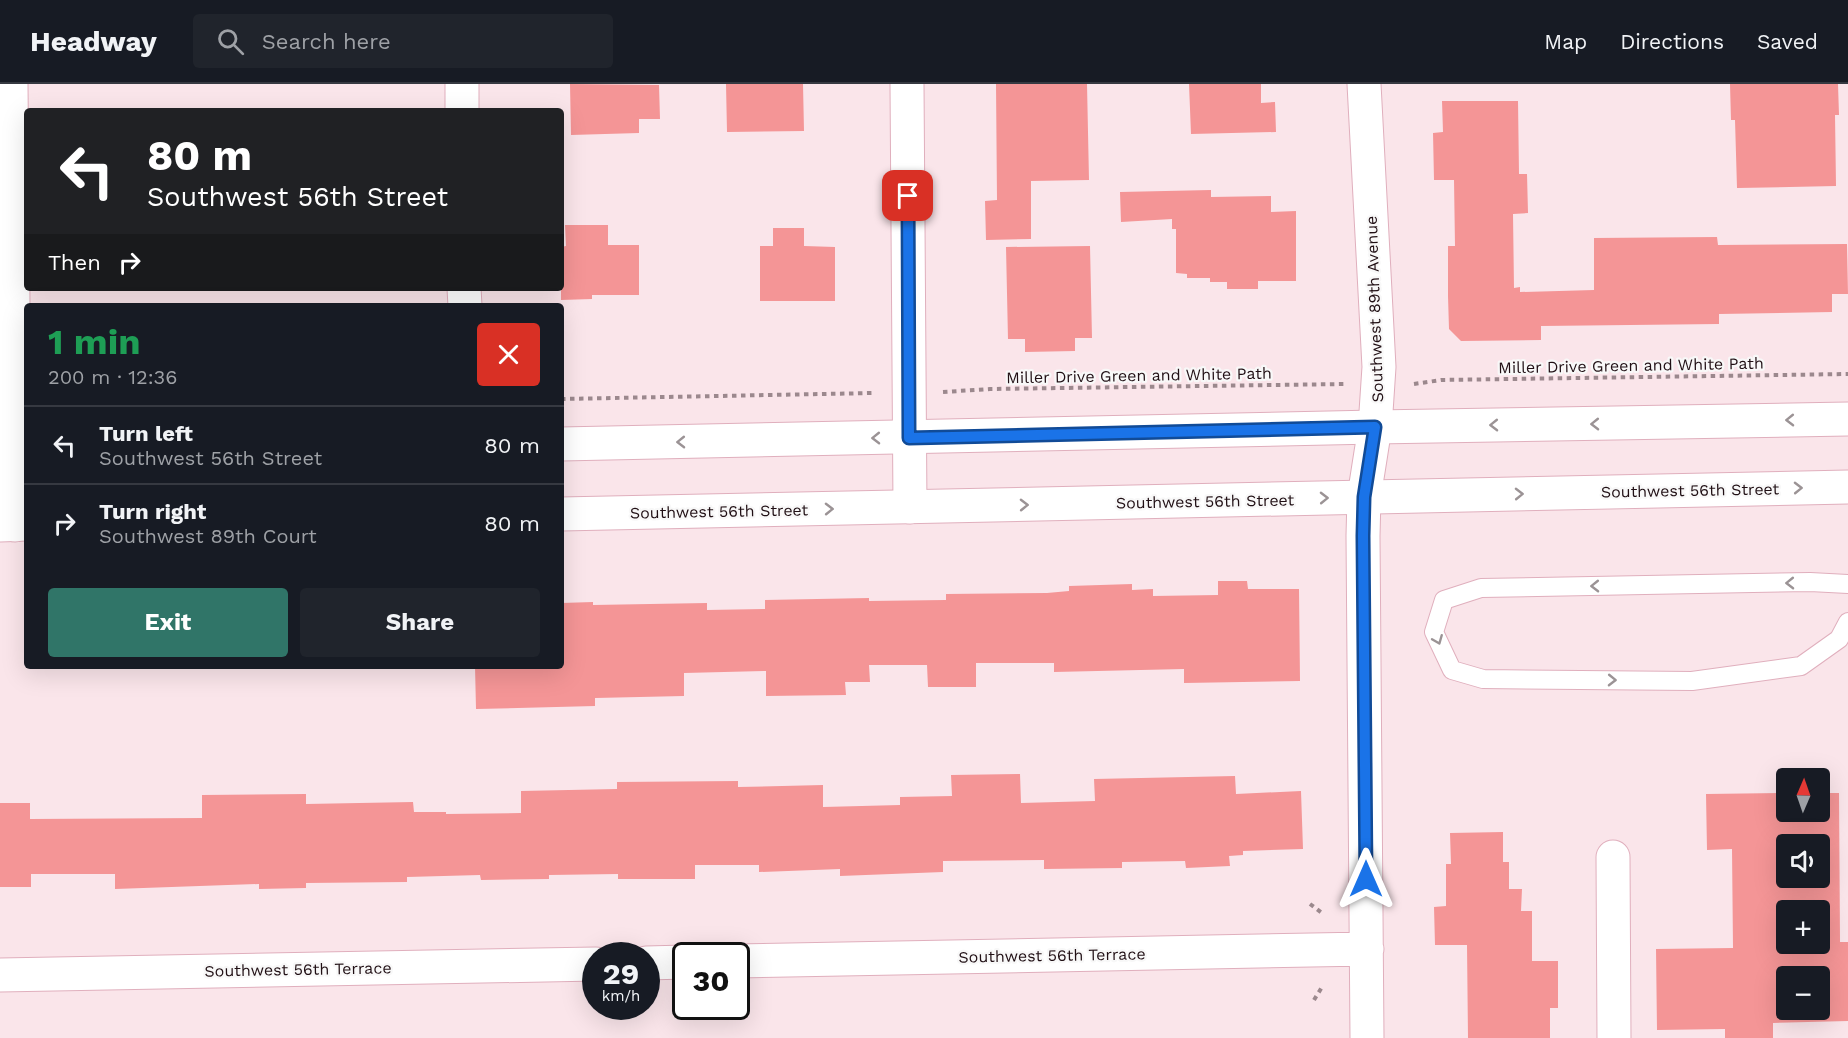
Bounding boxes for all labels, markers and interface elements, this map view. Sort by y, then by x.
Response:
search box [193,14,613,68]
text: Headway [30,25,157,58]
icon: search [214,25,247,58]
text: Search here [262,29,391,54]
text: Map [1544,29,1587,54]
text: Directions [1620,29,1724,54]
text: Saved [1757,29,1818,54]
text: 80 m [147,131,252,180]
icon: left [48,132,126,210]
pin [882,170,933,221]
icon: arrive [891,179,924,212]
text: Southwest 56th Street [147,181,448,213]
street label: Southwest 89th Avenue [1362,215,1387,403]
icon: right [113,246,146,279]
text: Then [48,250,101,275]
text: 1 min [48,321,140,363]
button: close [477,323,540,386]
street label: Miller Drive Green and White Path [1498,354,1764,377]
street label: Miller Drive Green and White Path [1006,364,1272,387]
text: 200 m · 12:36 [48,365,177,389]
one-way arrow [1785,414,1794,427]
one-way arrow [1590,418,1599,430]
one-way arrow [1490,419,1499,431]
text: Turn left [99,421,193,446]
icon: left [48,429,81,462]
one-way arrow [871,432,880,445]
text: 80 m [484,433,540,458]
one-way arrow [676,436,685,448]
text: Southwest 56th Street [99,446,322,470]
street label: Southwest 56th Street [1601,479,1780,502]
one-way arrow [1794,482,1803,494]
one-way arrow [1515,487,1524,500]
street label: Southwest 56th Street [1116,490,1295,513]
one-way arrow [1320,492,1329,504]
one-way arrow [1020,498,1029,511]
text: Turn right [99,499,206,524]
street label: Southwest 56th Street [630,500,809,523]
one-way arrow [825,502,834,515]
icon: right [48,507,81,540]
text: 80 m [484,511,540,536]
text: Southwest 89th Court [99,524,317,548]
one-way arrow [1785,577,1794,589]
one-way arrow [1590,580,1599,592]
button: Exit [48,588,288,657]
button: Share [300,588,540,657]
one-way arrow [1431,633,1443,644]
one-way arrow [1608,674,1617,686]
north arrow [1776,768,1830,822]
map controls [1776,768,1830,1020]
button: sound [1776,834,1830,888]
position arrow [1334,847,1398,911]
button: + [1776,900,1830,954]
speed limit sign: 30 [672,942,750,1020]
street label: Southwest 56th Terrace [958,944,1146,967]
text: 29 [603,956,639,991]
street label: Southwest 56th Terrace [204,958,392,981]
button: − [1776,966,1830,1020]
text: km/h [602,987,640,1005]

